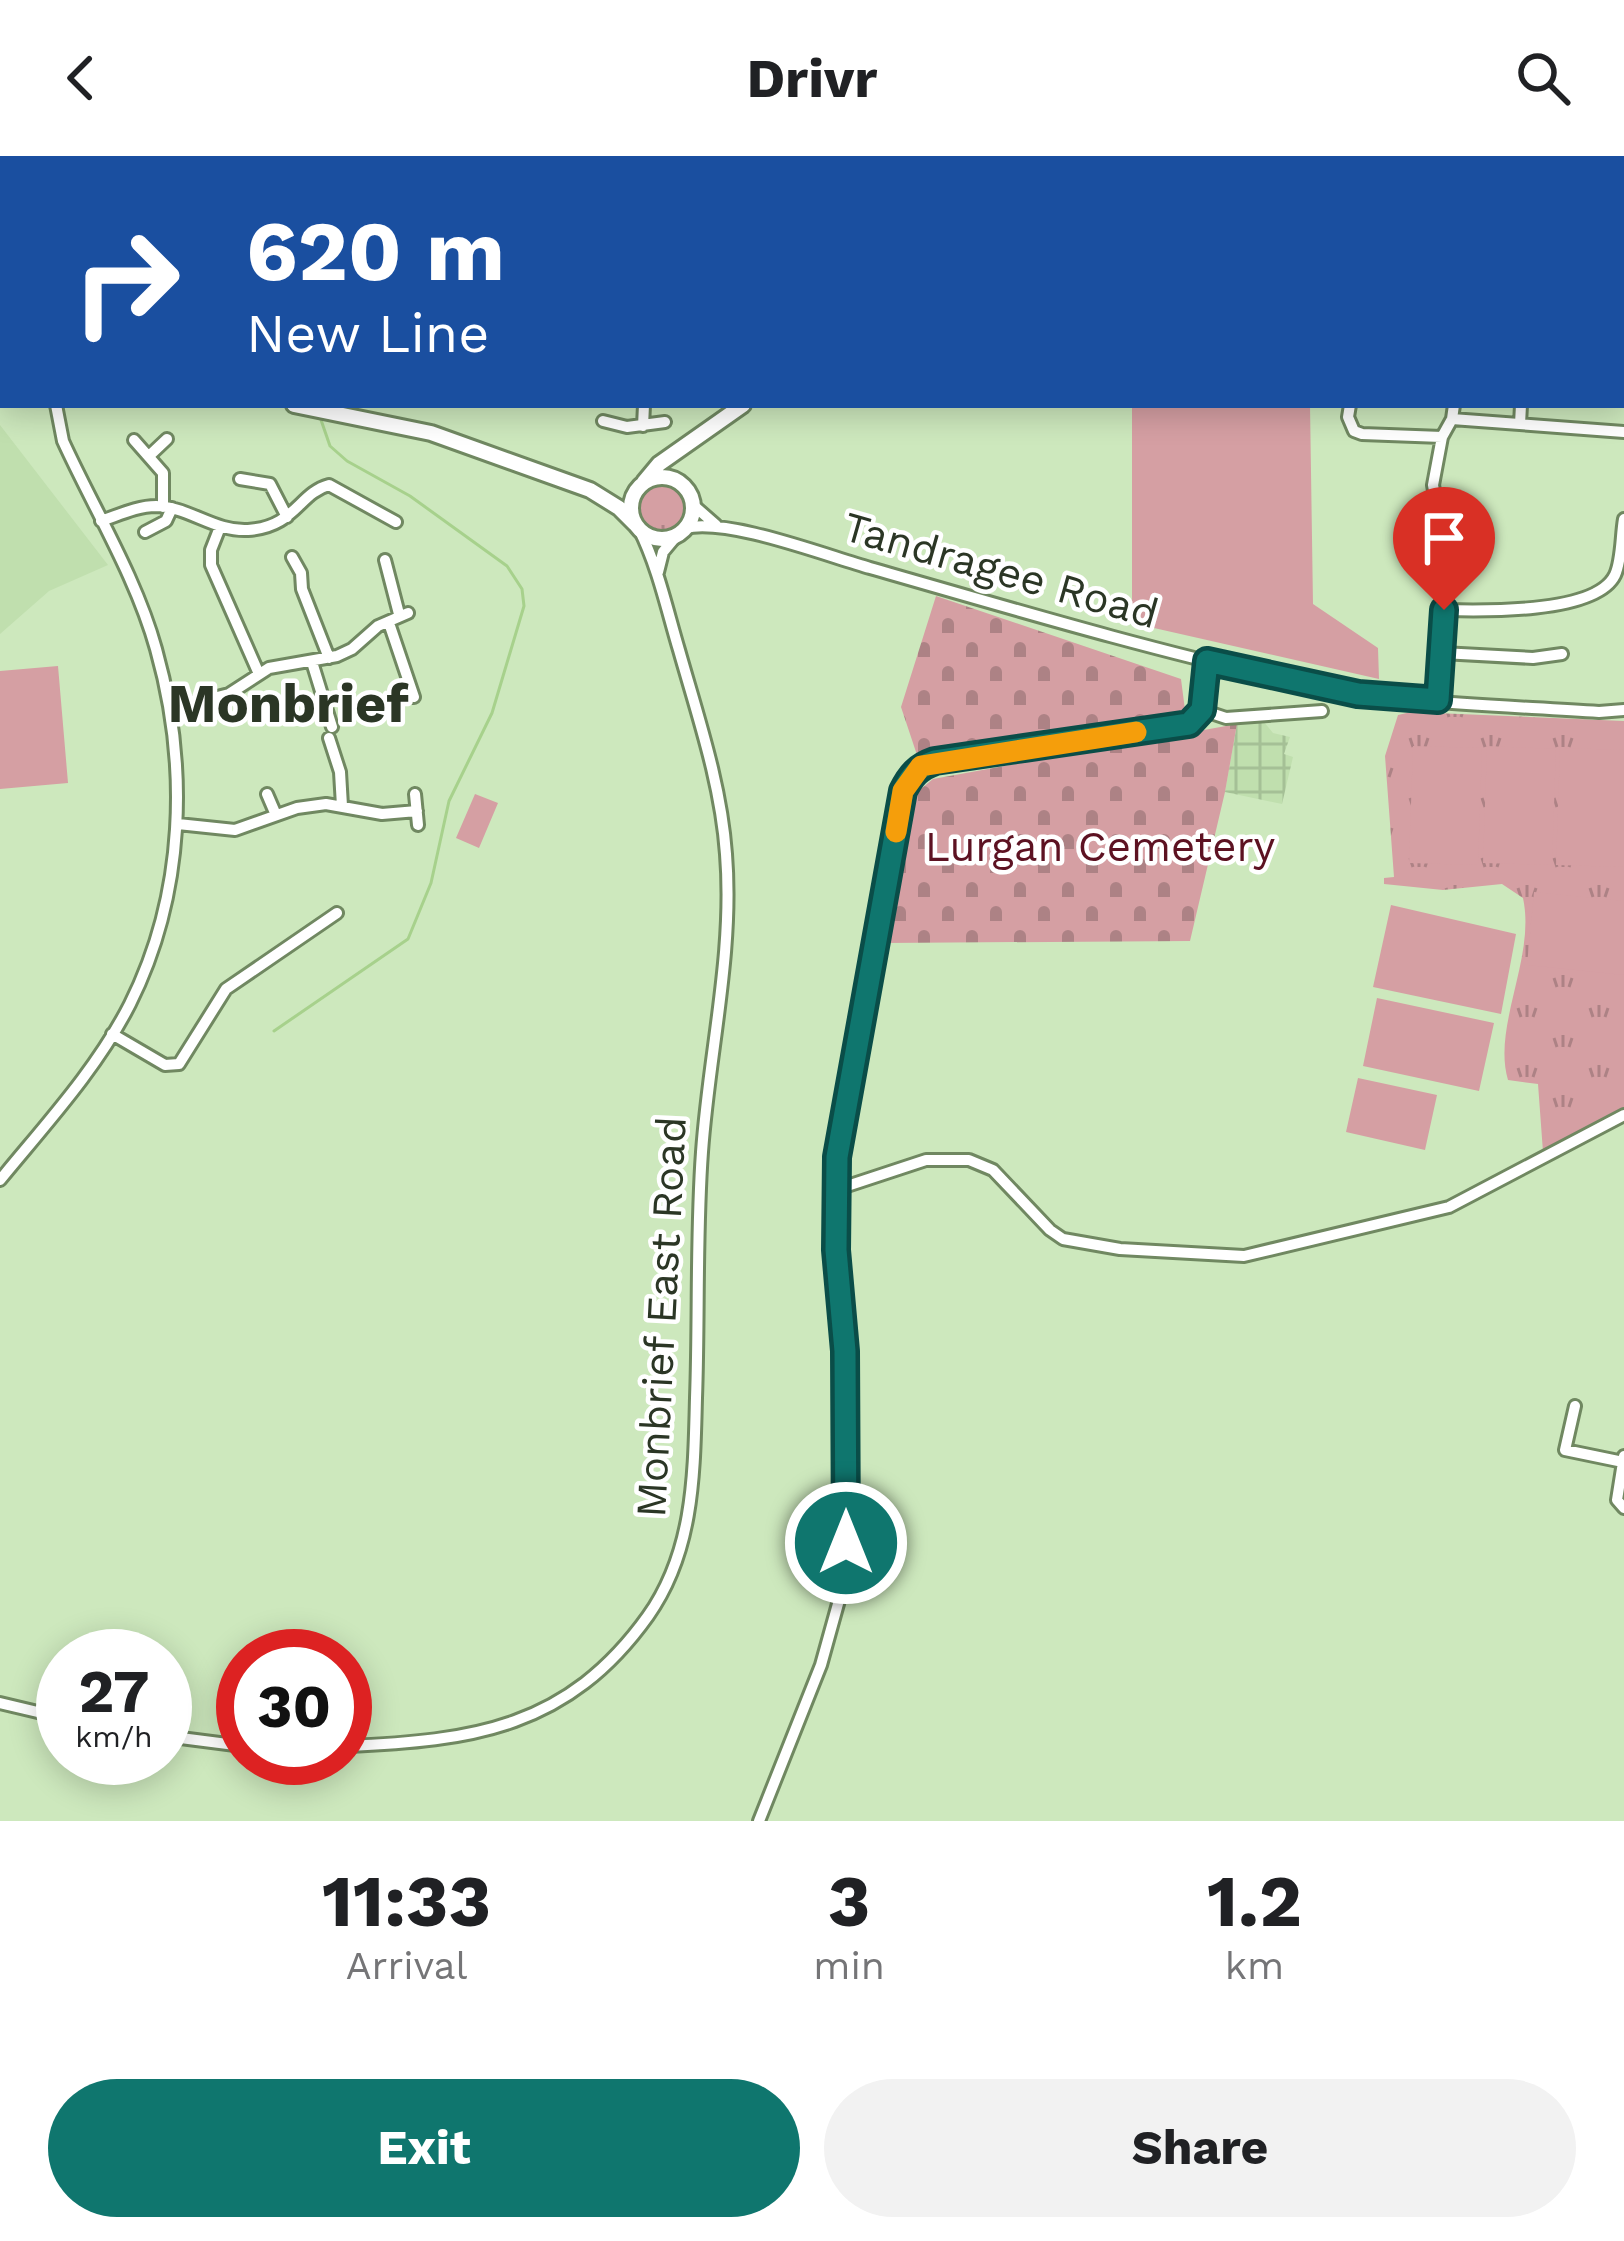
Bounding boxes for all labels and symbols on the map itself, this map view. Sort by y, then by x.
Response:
pin [1393,487,1495,610]
street label: Tandragee Road [838,502,1164,638]
district label: Monbrief [167,672,409,735]
park label: Lurgan Cemetery [925,822,1276,871]
street label: Monbrief East Road [626,1115,696,1519]
position arrow [783,1480,909,1606]
speed limit sign: 30 [216,1629,372,1785]

